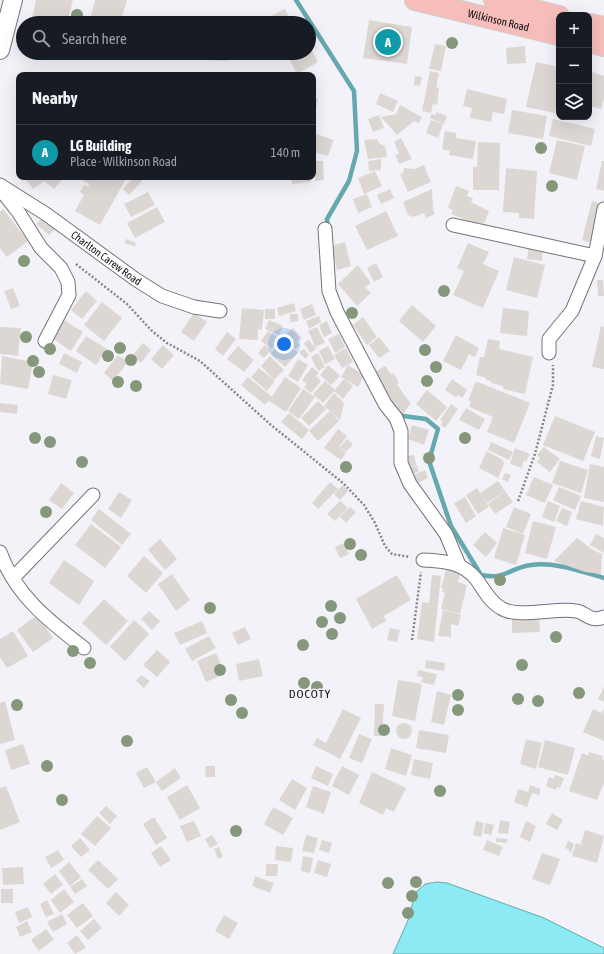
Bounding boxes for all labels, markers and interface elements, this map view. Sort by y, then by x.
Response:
street label: Wilkinson Road [467,7,530,34]
map controls [556,12,592,120]
button: + [556,12,592,48]
search box [16,16,316,60]
icon: search [30,27,52,49]
pin: A [375,27,401,57]
text: Search here [62,30,127,47]
button: − [556,48,592,84]
button: layers [556,84,592,120]
text: Nearby [32,88,78,108]
text: LG Building [70,137,131,154]
text: A [42,145,48,160]
text: 140 m [271,145,300,160]
text: Place · Wilkinson Road [70,154,177,169]
street label: Charlton Carew Road [69,228,144,287]
your location [274,334,294,354]
district label: DOCOTY [289,687,331,701]

